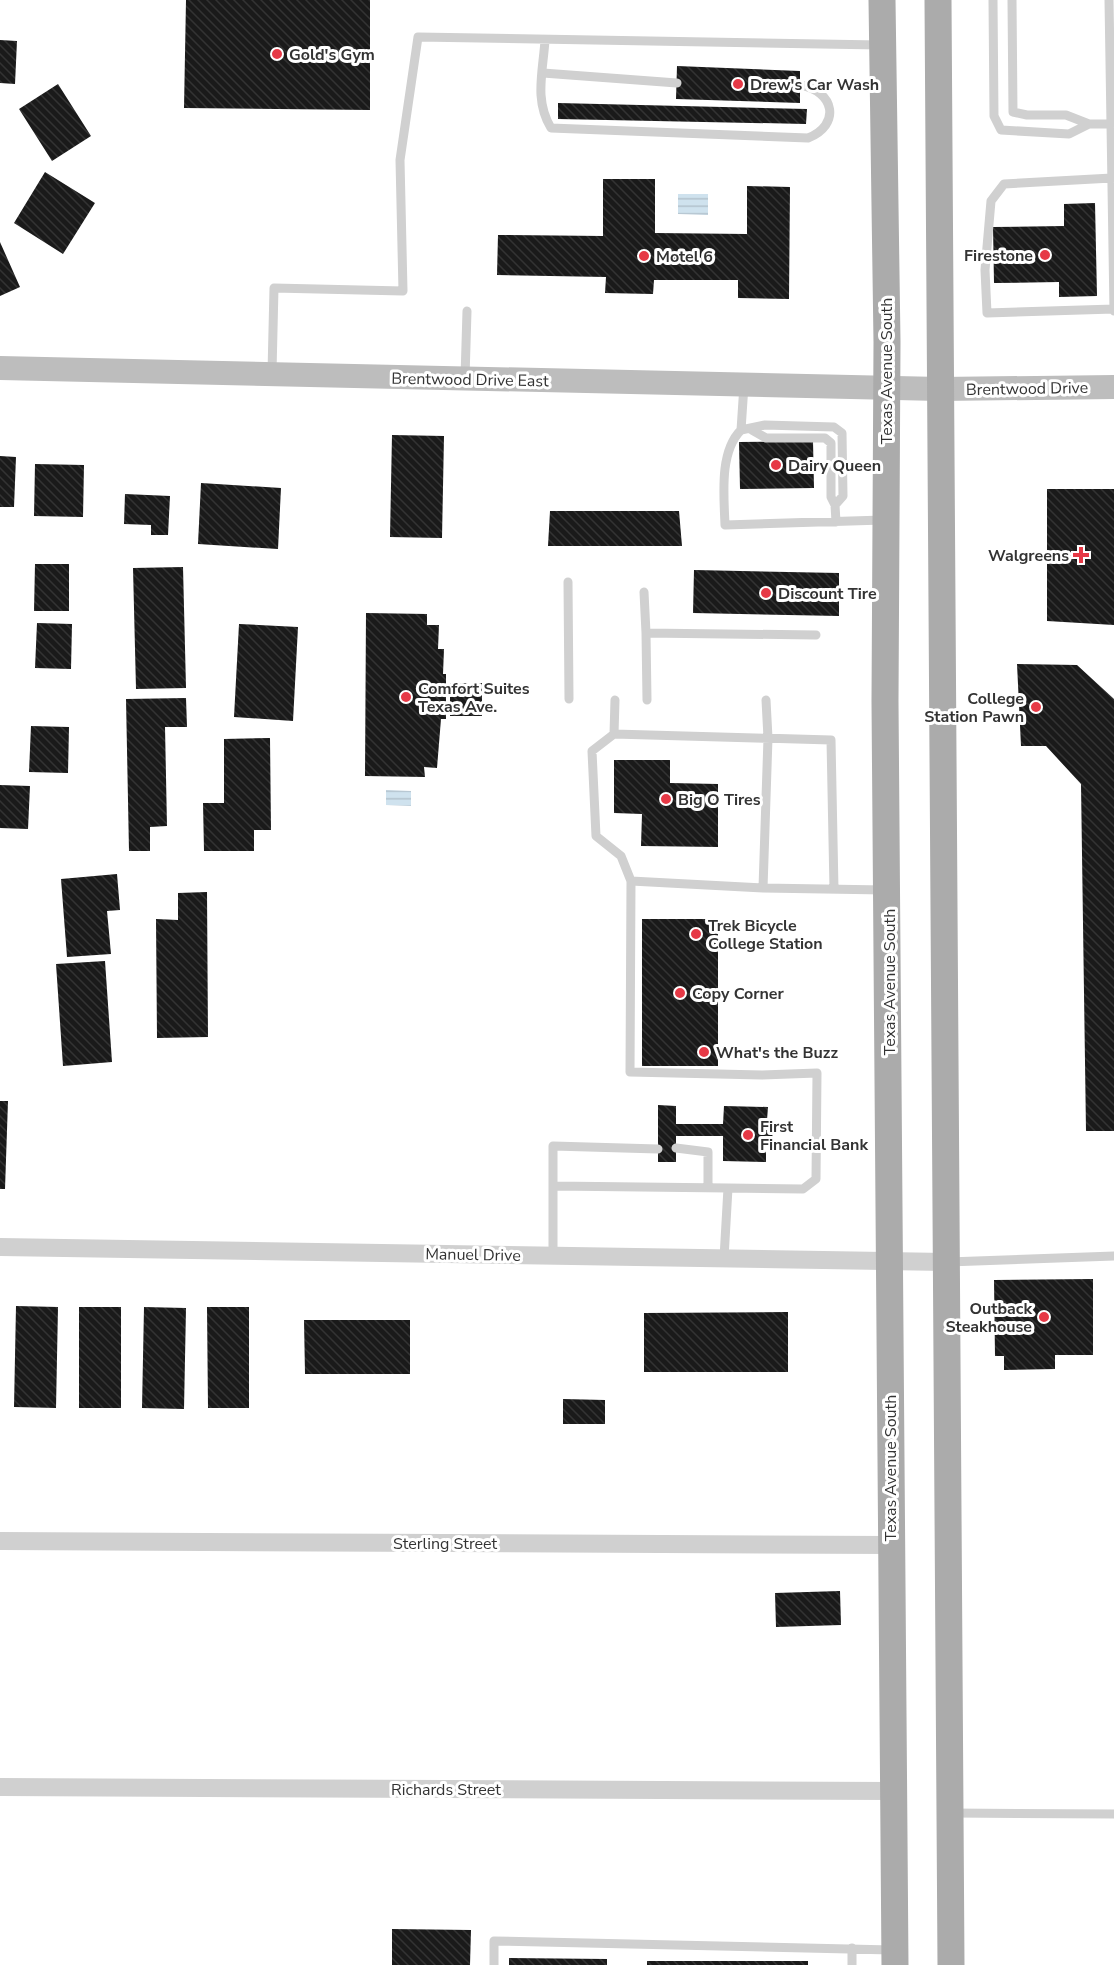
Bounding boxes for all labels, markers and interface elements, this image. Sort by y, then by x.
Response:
place label: Gold's Gym [289,44,375,66]
marker: Gold's Gym [270,47,284,61]
place label: Drew's Car Wash [750,74,879,96]
marker: Drew's Car Wash [731,77,745,91]
place label: Firestone [964,245,1033,267]
place label: Motel 6 [656,246,713,268]
marker: Firestone [1038,248,1052,262]
marker: Motel 6 [637,249,651,263]
street label: Texas Avenue South [876,298,898,444]
street label: Brentwood Drive East [391,368,549,392]
street label: Brentwood Drive [966,377,1088,401]
place label: Dairy Queen [788,455,881,477]
marker: Dairy Queen [769,458,783,472]
place label: Walgreens [988,545,1069,567]
marker: Walgreens [1074,548,1088,562]
place label: Discount Tire [778,583,877,605]
marker: Discount Tire [759,586,773,600]
place label: Comfort Suites Texas Ave. [418,678,530,718]
place label: College Station Pawn [924,688,1024,728]
marker: Comfort Suites Texas Ave. [399,690,413,704]
marker: College Station Pawn [1029,700,1043,714]
place label: Big O Tires [678,789,761,811]
marker: Big O Tires [659,792,673,806]
street label: Texas Avenue South [879,909,901,1055]
place label: Trek Bicycle College Station [708,915,823,955]
marker: Trek Bicycle College Station [689,927,703,941]
place label: Copy Corner [692,983,785,1005]
marker: Copy Corner [673,986,687,1000]
place label: What's the Buzz [716,1042,838,1064]
marker: What's the Buzz [697,1045,711,1059]
place label: First Financial Bank [760,1116,868,1156]
marker: First Financial Bank [741,1128,755,1142]
street label: Manuel Drive [425,1243,521,1267]
place label: Outback Steakhouse [946,1298,1032,1338]
marker: Outback Steakhouse [1037,1310,1051,1324]
street label: Texas Avenue South [880,1395,902,1541]
street label: Sterling Street [393,1533,498,1555]
street label: Richards Street [391,1779,501,1801]

